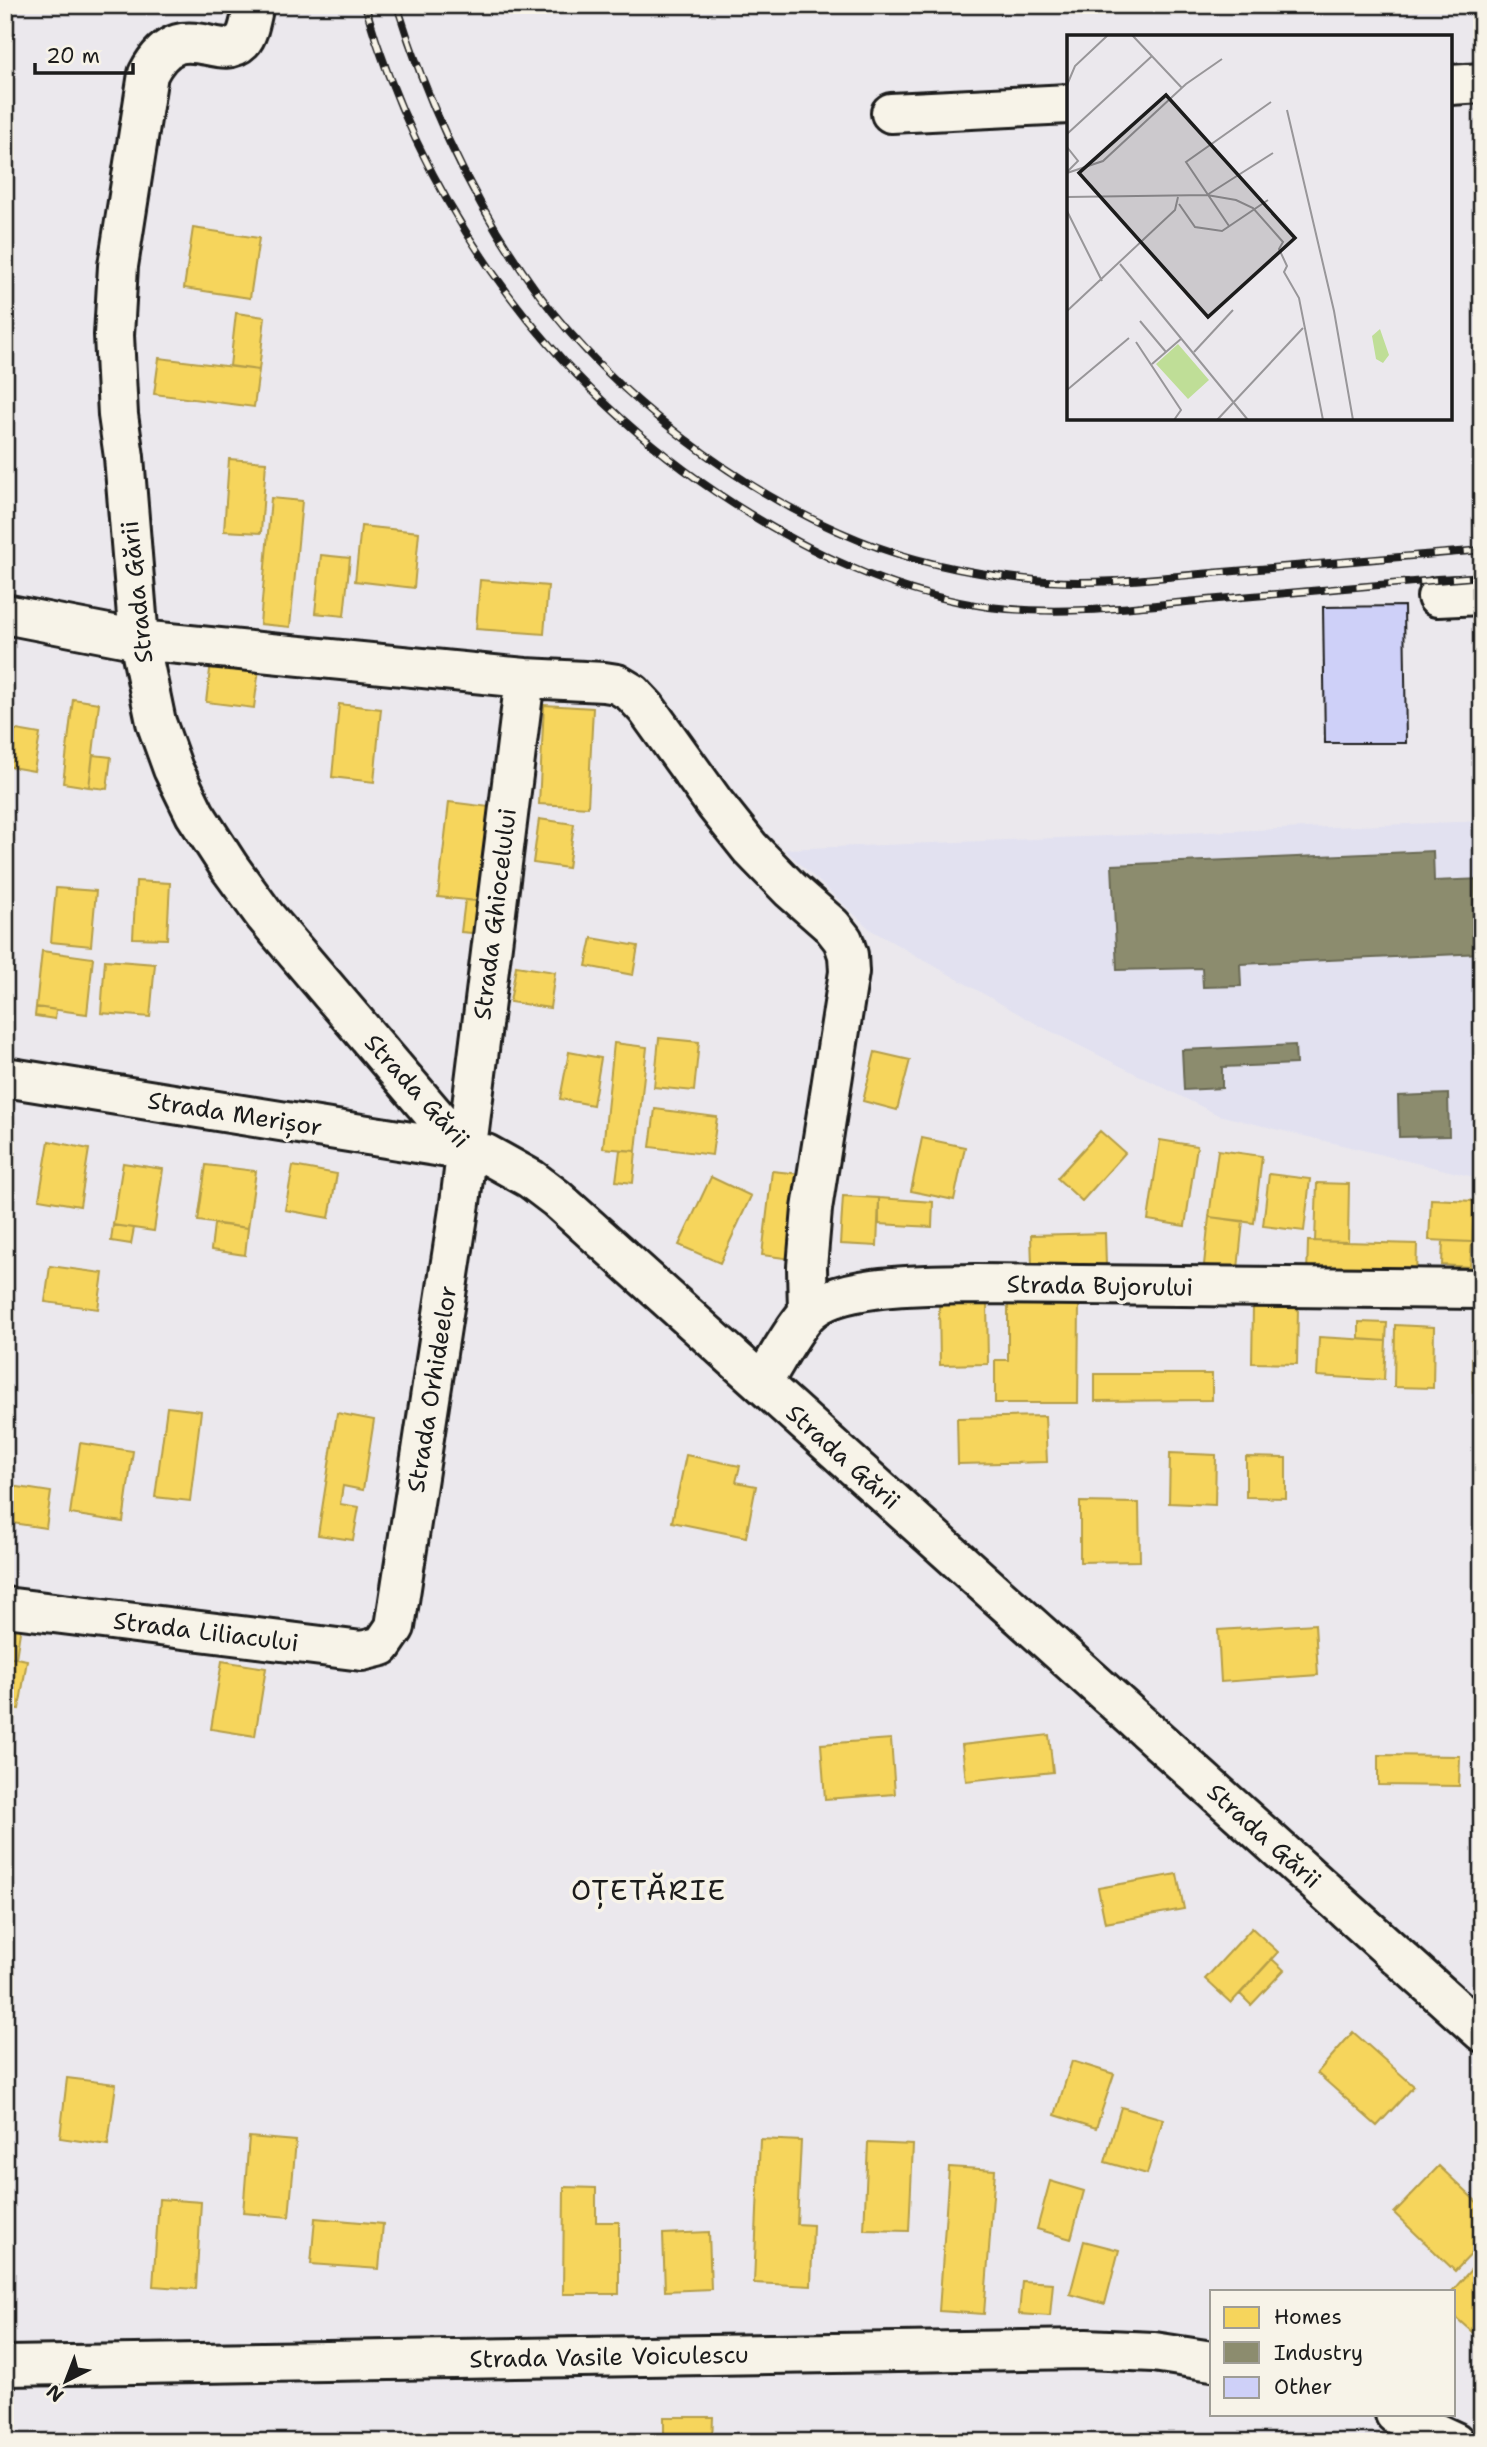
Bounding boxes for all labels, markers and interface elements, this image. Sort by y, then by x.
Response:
scale bar [35,32,133,76]
inset map [1067,35,1452,420]
text: 20 m [46,42,100,70]
street label: Strada Gării [114,519,160,665]
street label: Strada Ghiocelului [466,806,524,1022]
street label: Strada Gării [357,1027,477,1155]
street label: Strada Merișor [146,1084,324,1144]
street label: Strada Bujorului [1006,1268,1194,1304]
street label: Strada Orhideelor [400,1283,464,1495]
street label: Strada Gării [779,1397,907,1517]
street label: Strada Liliacului [112,1605,300,1659]
street label: Strada Gării [1200,1776,1328,1896]
district label: OȚETĂRIE [571,1871,727,1909]
legend [1210,2290,1456,2416]
text: Homes [1274,2303,1342,2331]
street label: Strada Vasile Voiculescu [469,2339,749,2375]
text: Industry [1274,2339,1363,2367]
north arrow [32,2346,102,2416]
text: Other [1274,2373,1332,2401]
text: N [41,2379,69,2408]

